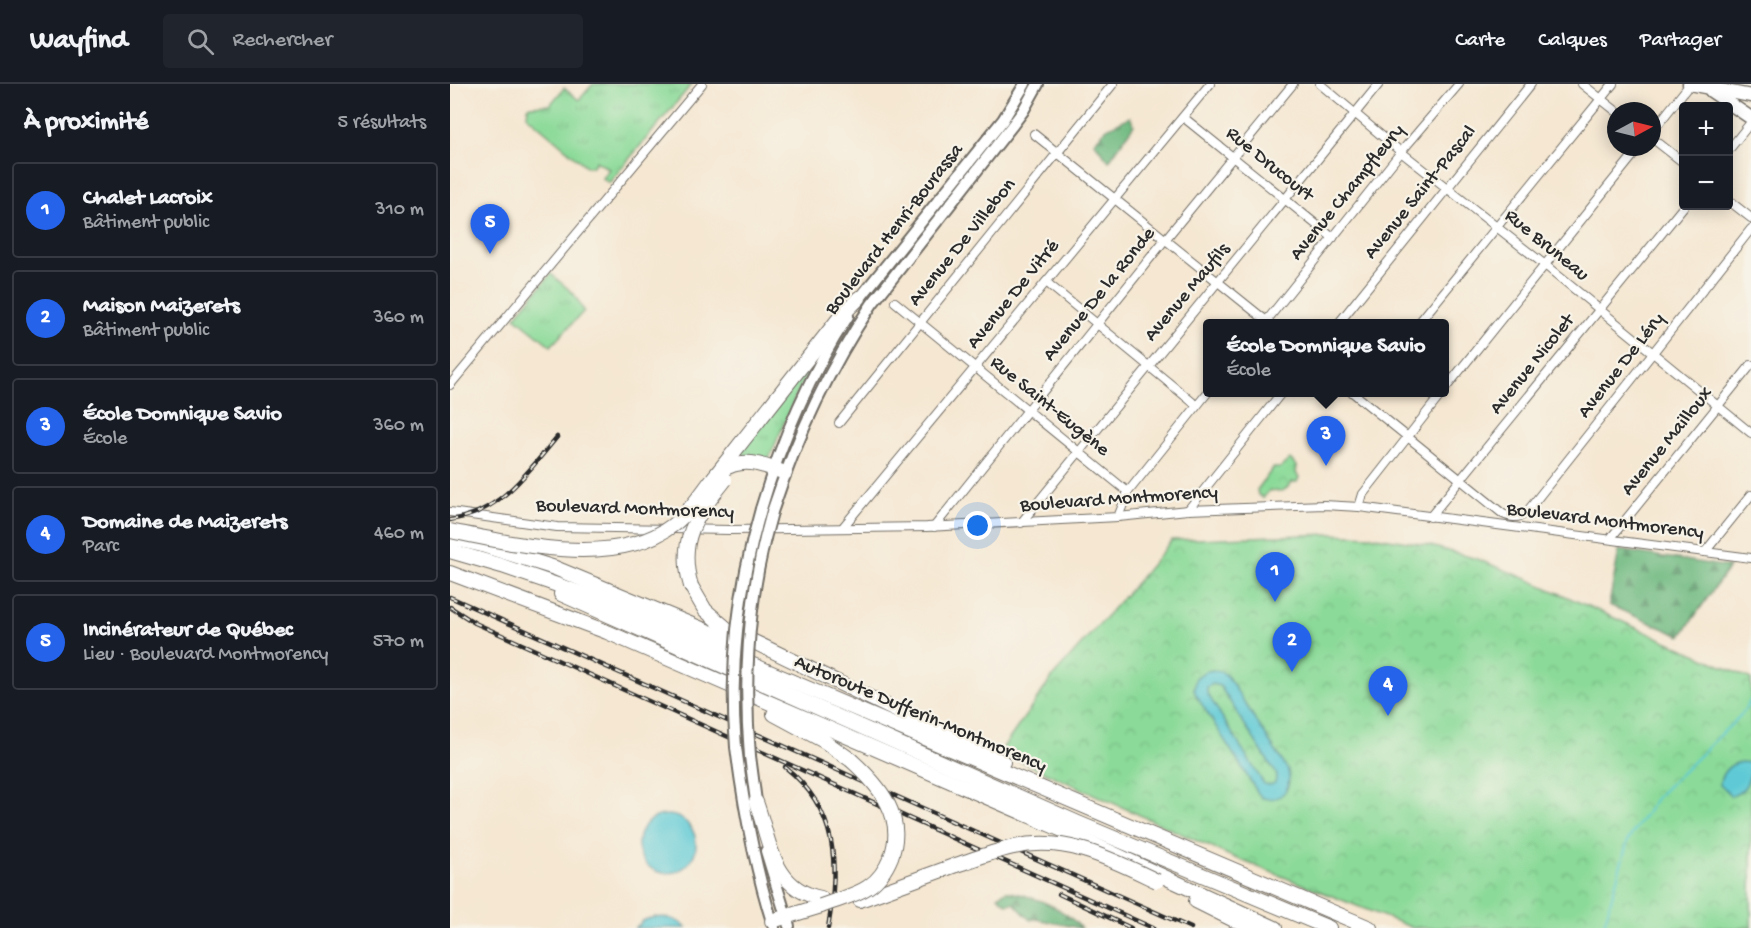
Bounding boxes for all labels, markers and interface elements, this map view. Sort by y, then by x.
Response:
search box [163,14,583,68]
text: Wayfind [30,25,127,58]
icon: search [184,25,217,58]
text: Rechercher [232,28,332,54]
text: Carte [1455,29,1505,54]
text: Calques [1538,29,1607,54]
text: Partager [1640,29,1721,54]
north arrow [1607,102,1661,156]
map controls [1679,102,1733,210]
button: + [1679,102,1733,156]
text: À proximité [24,108,148,139]
text: 5 résultats [337,112,426,135]
street label: Avenue Champfleury [1286,120,1410,266]
street label: Avenue Saint-Pascal [1360,122,1482,264]
street label: Rue Drucourt [1220,123,1319,209]
street label: Boulevard Henri-Bourassa [820,139,970,321]
button: − [1679,156,1733,210]
street label: Avenue De Villebon [904,174,1022,312]
text: Chalet Lacroix [83,186,213,212]
text: 1 [41,199,50,222]
text: 310 m [375,199,424,222]
pin: 5 [470,204,510,254]
street label: Rue Bruneau [1499,205,1593,287]
text: Bâtiment public [83,212,209,235]
street label: Avenue De la Ronde [1039,223,1161,367]
street label: Avenue De Vitré [963,235,1066,354]
street label: Avenue Maufils [1140,239,1236,347]
text: Maison Maizerets [83,294,240,320]
text: 2 [41,307,50,330]
text: 360 m [373,307,424,330]
street label: Avenue Nicolet [1486,309,1582,420]
street label: Avenue De Léry [1574,309,1670,423]
popup [1203,319,1449,397]
text: Bâtiment public [83,320,209,343]
text: École Domnique Savio [1227,334,1425,360]
street label: Rue Saint-Eugène [985,352,1114,463]
text: École [1227,360,1271,383]
street label: Avenue Mailloux [1617,383,1719,501]
text: École Domnique Savio [83,402,282,428]
text: 3 [40,415,51,438]
text: 360 m [373,415,424,438]
pin: 3 [1306,416,1346,466]
text: École [83,428,127,451]
street label: Boulevard Montmorency [1018,482,1219,518]
street label: Boulevard Montmorency [535,495,735,525]
street label: Boulevard Montmorency [1504,498,1705,546]
text: Domaine de Maizerets [83,510,287,536]
your location [963,511,992,540]
text: 4 [41,523,50,546]
text: 460 m [374,523,424,546]
text: Parc [83,536,119,559]
pin: 1 [1256,552,1294,602]
text: Incinérateur de Québec [83,618,293,644]
pin: 2 [1272,622,1312,672]
text: 5 [40,631,51,654]
text: 570 m [373,631,424,654]
text: Lieu · Boulevard Montmorency [83,644,328,667]
street label: Autoroute Dufferin-Montmorency [790,651,1050,779]
pin: 4 [1368,666,1408,716]

